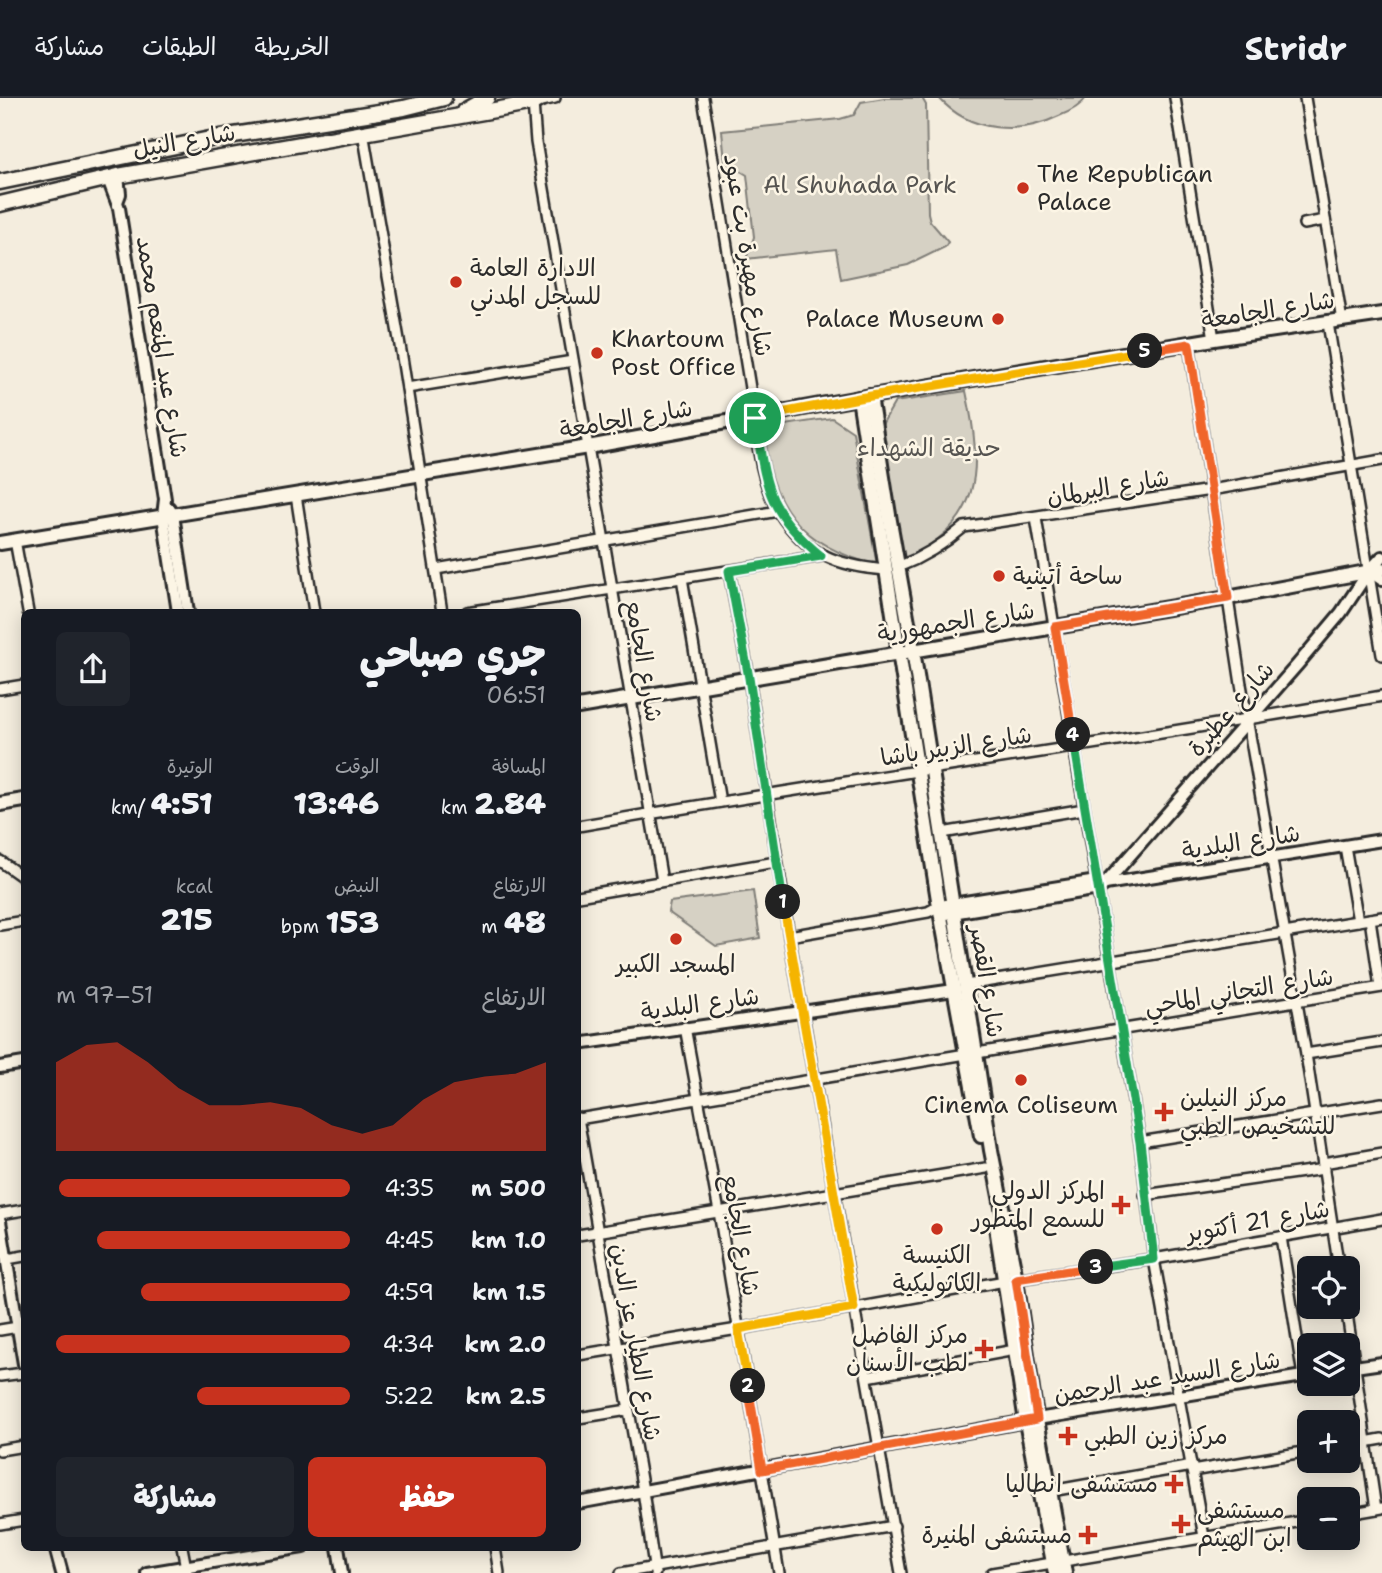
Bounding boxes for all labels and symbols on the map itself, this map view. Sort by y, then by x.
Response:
street label: شارع النيل [130,116,238,167]
street label: شارع مهيرة بت عبود [715,151,780,359]
place label: The Republican Palace [1037,158,1213,218]
park label: Al Shuhada Park [763,169,957,201]
marker: The Republican Palace [1015,180,1031,196]
street label: شارع عبد المنعم محمد [127,234,195,461]
place label: الادارة العامة للسجل المدني [470,252,601,317]
marker: الادارة العامة للسجل المدني [448,274,464,290]
street label: شارع الجامعة [1199,284,1337,337]
place label: Palace Museum [805,303,984,335]
marker: Palace Museum [990,311,1006,327]
place label: Khartoum Post Office [611,323,736,383]
pin: 5 [1128,334,1162,368]
marker: Khartoum Post Office [589,345,605,361]
pin [725,388,785,448]
street label: شارع الجامعة [557,392,695,447]
park label: حديقة الشهداء [857,432,1001,464]
street label: شارع البرلمان [1044,462,1172,513]
place label: ساحة أتينية [1013,560,1123,592]
marker: ساحة أتينية [991,568,1007,584]
street label: شارع الجمهورية [875,594,1037,651]
street label: شارع الجامع [617,598,670,725]
street label: شارع عطبرة [1181,654,1282,764]
street label: شارع الزبير باشا [878,718,1034,775]
pin: 4 [1056,718,1090,752]
street label: شارع البلدية [1180,817,1303,868]
pin: 1 [766,884,800,920]
street label: شارع القصر [961,920,1012,1040]
marker: المسجد الكبير [668,931,684,947]
place label: المسجد الكبير [614,948,736,980]
street label: شارع التجاني الماحي [1142,960,1336,1027]
street label: شارع البلدية [639,980,761,1029]
marker: Cinema Coliseum [1013,1072,1029,1088]
place label: مركز النيلين للتشخيص الطبي [1180,1082,1336,1147]
place label: Cinema Coliseum [924,1089,1118,1121]
marker: مركز النيلين للتشخيص الطبي [1154,1102,1174,1122]
street label: شارع الجامع [714,1172,767,1299]
place label: المركز الدولي للسمع المتطور [970,1175,1105,1236]
street label: شارع 21 أكتوبر [1182,1193,1332,1251]
marker: المركز الدولي للسمع المتطور [1111,1195,1131,1215]
marker: الكنيسة الكاثوليكية [929,1221,945,1237]
place label: الكنيسة الكاثوليكية [893,1239,981,1299]
street label: شارع الطيار عز الدين [602,1241,669,1443]
pin: 3 [1078,1250,1114,1284]
place label: مركز الفاضل لطب الأسنان [846,1319,968,1379]
marker: مركز الفاضل لطب الأسنان [974,1339,994,1359]
street label: شارع السيد عبد الرحمن [1051,1343,1283,1412]
pin: 2 [730,1368,766,1404]
place label: مركز زين الطبي [1084,1420,1228,1457]
marker: مركز زين الطبي [1058,1426,1078,1446]
place label: مستشفى انطاليا [1005,1468,1158,1500]
marker: مستشفى انطاليا [1164,1474,1184,1494]
place label: مستشفى ابن الهيثم [1197,1494,1292,1556]
marker: مستشفى ابن الهيثم [1171,1514,1191,1534]
place label: مستشفى المنيرة [921,1519,1072,1551]
marker: مستشفى المنيرة [1078,1525,1098,1545]

